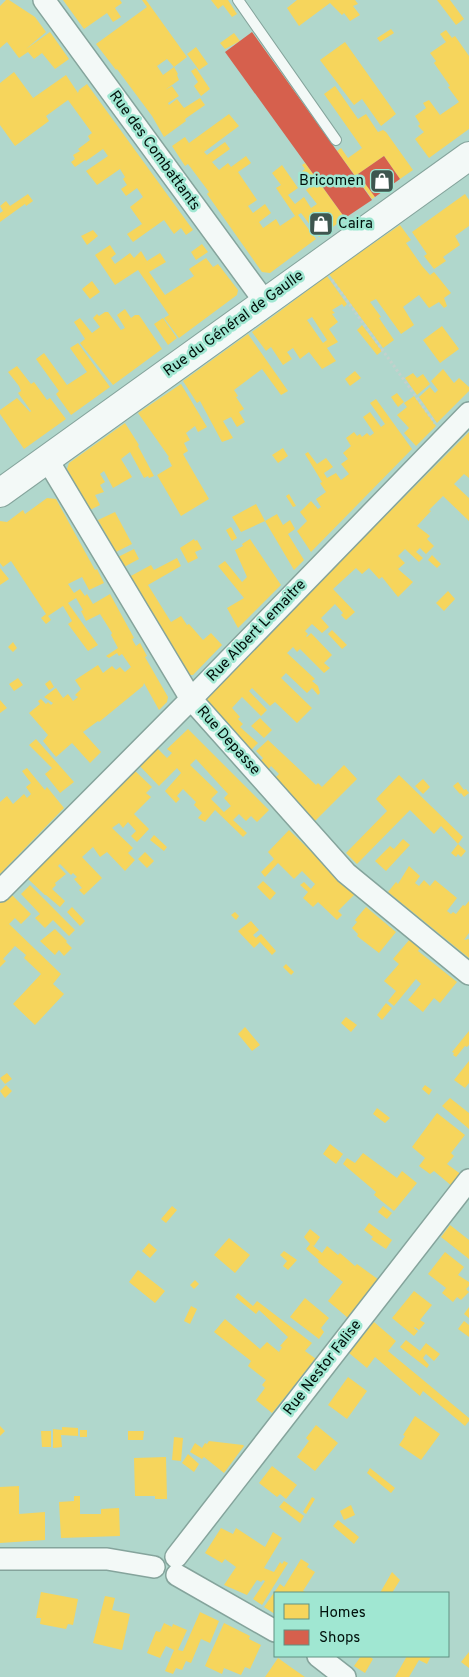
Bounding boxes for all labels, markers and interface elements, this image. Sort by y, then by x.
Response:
street label: Rue des Combattants [104,87,204,215]
shop icon: Bricomen [369,168,395,194]
place label: Bricomen [299,172,364,191]
shop icon: Caira [308,211,334,237]
place label: Caira [338,215,373,234]
street label: Rue du Général de Gaulle [160,267,308,381]
street label: Rue Albert Lemaitre [203,576,311,686]
street label: Rue Depasse [192,702,264,780]
street label: Rue Nestor Falise [280,1316,366,1420]
legend [274,1592,449,1657]
text: Homes [319,1604,366,1623]
text: Shops [319,1629,360,1648]

